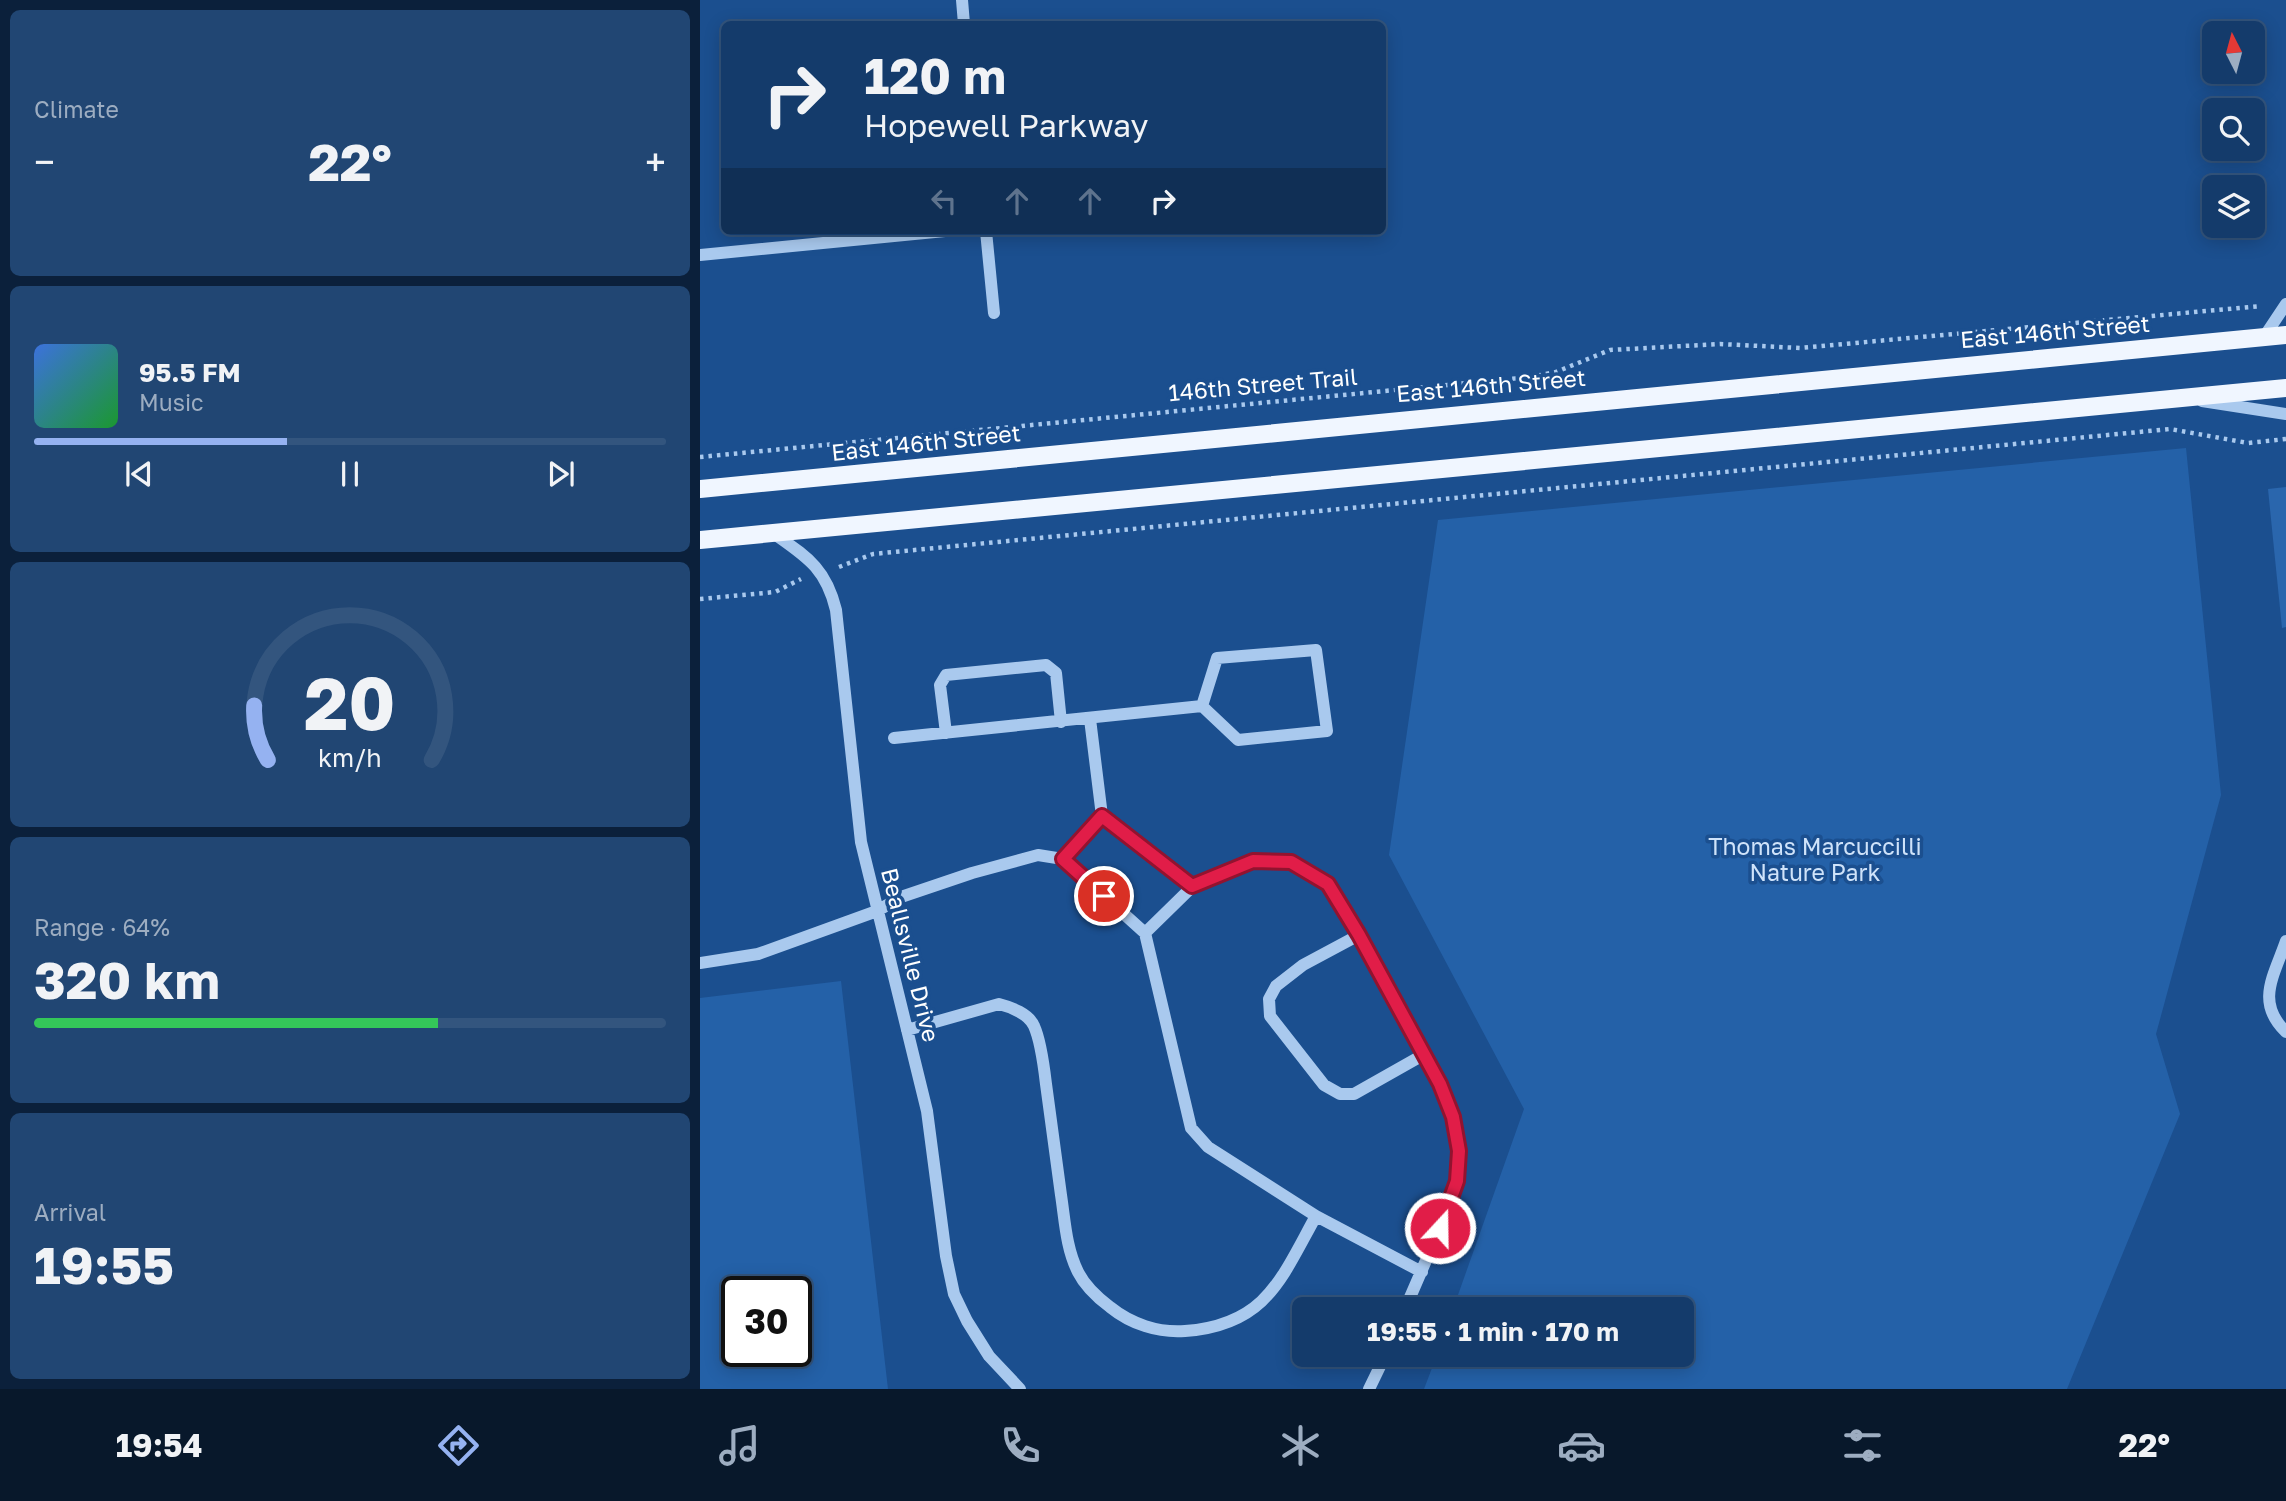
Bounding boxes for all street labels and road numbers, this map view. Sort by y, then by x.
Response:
street label: East 146th Street [1959,309,2151,353]
street label: 146th Street Trail [1167,362,1359,406]
street label: East 146th Street [1395,363,1587,407]
street label: East 146th Street [830,418,1022,466]
street label: Beallsville Drive [876,865,946,1045]

